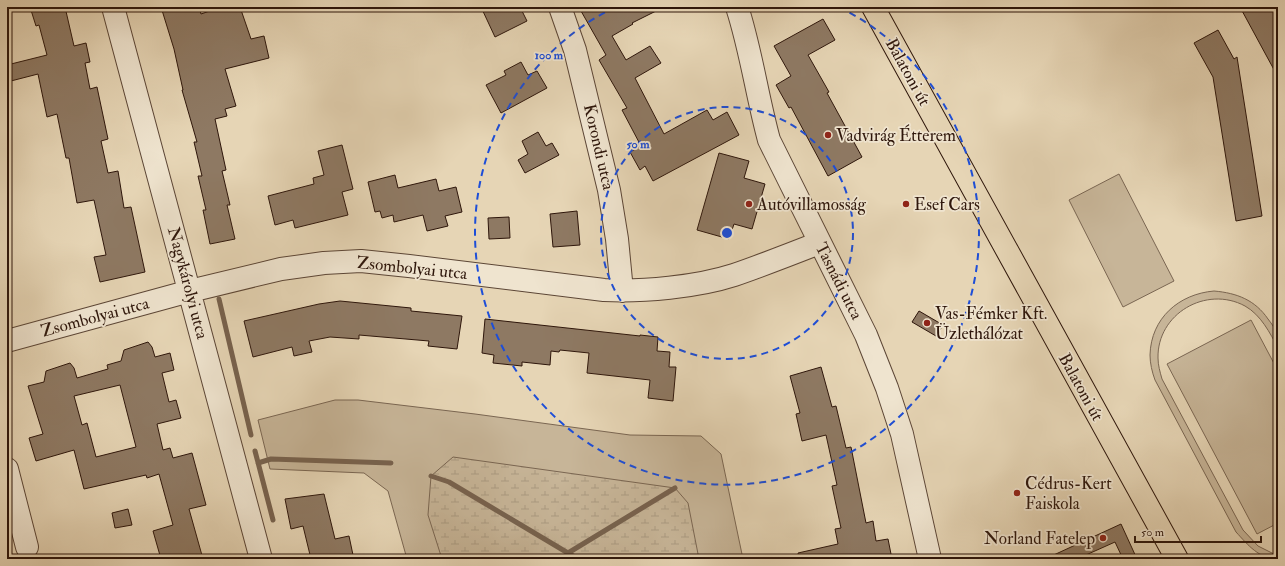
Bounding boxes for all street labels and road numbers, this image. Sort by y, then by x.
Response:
street label: Balatoni út [881,34,935,110]
street label: Korondi utca [579,102,619,193]
street label: Nagykárolyi utca [162,225,213,343]
street label: Tasnádi utca [811,239,868,324]
street label: Zsombolyai utca [356,252,469,285]
street label: Zsombolyai utca [39,292,153,342]
street label: Balatoni út [1054,349,1108,425]

